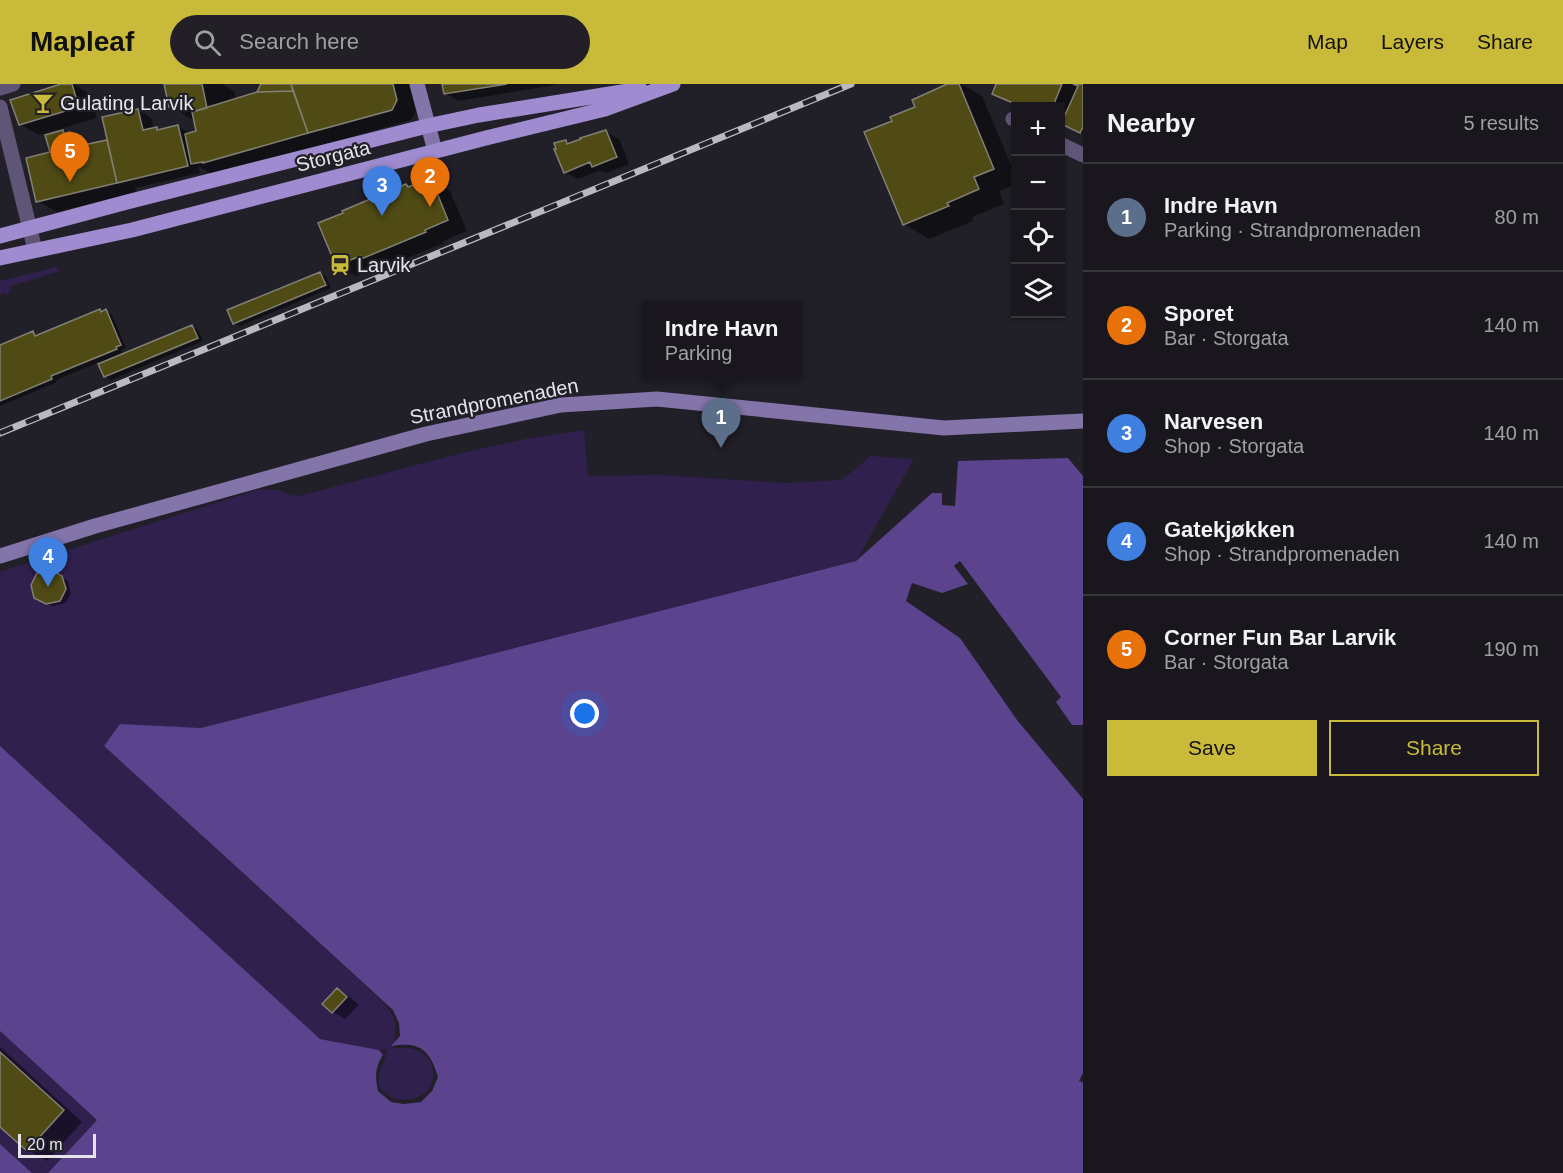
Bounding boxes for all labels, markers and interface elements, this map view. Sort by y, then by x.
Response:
search box [170,15,590,69]
text: Mapleaf [30,26,134,57]
icon: search [191,26,224,59]
text: Search here [239,29,359,54]
text: Map [1307,30,1348,53]
text: Layers [1381,30,1444,53]
text: Share [1477,30,1533,53]
bar icon: Gulating Larvik [31,91,55,115]
place label: Gulating Larvik [60,92,194,114]
map controls [1011,102,1065,318]
button: + [1011,102,1065,156]
text: Nearby [1107,108,1195,138]
text: 5 results [1463,112,1539,134]
pin: 5 [50,132,90,182]
street label: Storgata [294,136,373,176]
button: − [1011,156,1065,210]
pin: 2 [410,158,450,207]
pin: 3 [362,166,401,216]
text: Indre Havn [1164,193,1278,218]
text: 1 [1121,206,1132,228]
text: 80 m [1495,206,1539,228]
button: locate [1011,210,1065,264]
text: Parking · Strandpromenaden [1164,219,1421,241]
station icon: Larvik [328,253,352,277]
place label: Larvik [357,254,411,276]
button: layers [1011,264,1065,318]
popup [642,301,801,379]
text: Sporet [1164,301,1234,326]
text: 2 [1121,314,1132,336]
text: 140 m [1483,314,1539,336]
text: Indre Havn [665,316,778,341]
text: Bar · Storgata [1164,327,1289,349]
text: Parking [665,342,732,364]
street label: Strandpromenaden [408,374,580,428]
pin: 1 [702,398,740,448]
text: Narvesen [1164,409,1263,434]
text: 3 [1121,422,1132,444]
text: 140 m [1483,422,1539,444]
text: Shop · Storgata [1164,435,1304,457]
text: Gatekjøkken [1164,517,1295,542]
text: 4 [1121,530,1132,552]
text: 140 m [1483,530,1539,552]
pin: 4 [28,538,68,587]
text: Shop · Strandpromenaden [1164,543,1400,565]
text: Corner Fun Bar Larvik [1164,625,1396,650]
text: 5 [1121,638,1132,660]
text: 190 m [1483,638,1539,660]
text: Bar · Storgata [1164,651,1289,673]
your location [570,699,599,728]
button: Save [1107,720,1317,776]
button: Share [1329,720,1539,776]
scale bar [18,1131,96,1158]
text: 20 m [27,1136,63,1153]

